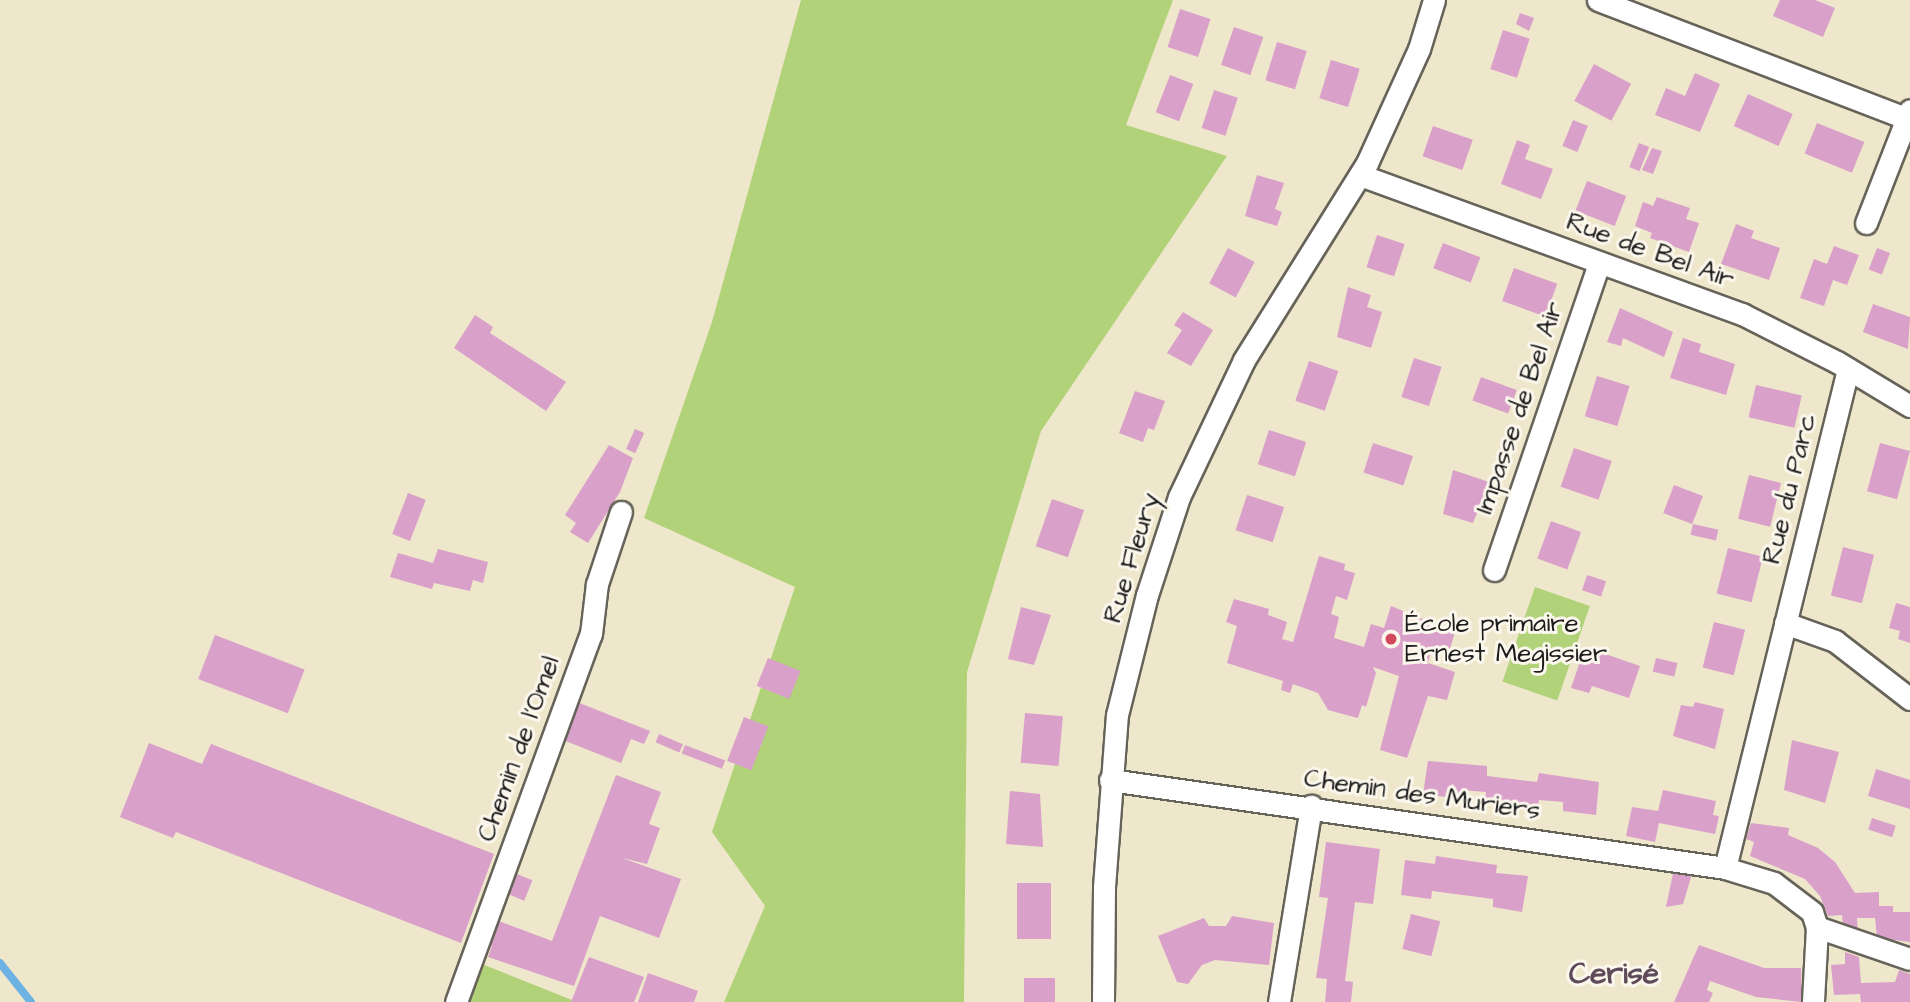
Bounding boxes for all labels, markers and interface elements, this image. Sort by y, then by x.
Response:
street label: Rue de Bel Air [1562,206,1738,296]
street label: Impasse de Bel Air [1469,298,1571,518]
street label: Rue du Parc [1756,411,1824,567]
street label: Rue Fleury [1097,489,1167,627]
place label: École primaire Ernest Megissier [1405,608,1607,670]
marker: École primaire Ernest Megissier [1383,631,1399,647]
street label: Chemin de l'Omel [471,652,567,846]
street label: Chemin des Muriers [1302,763,1542,827]
district label: Cerisé [1569,956,1659,992]

